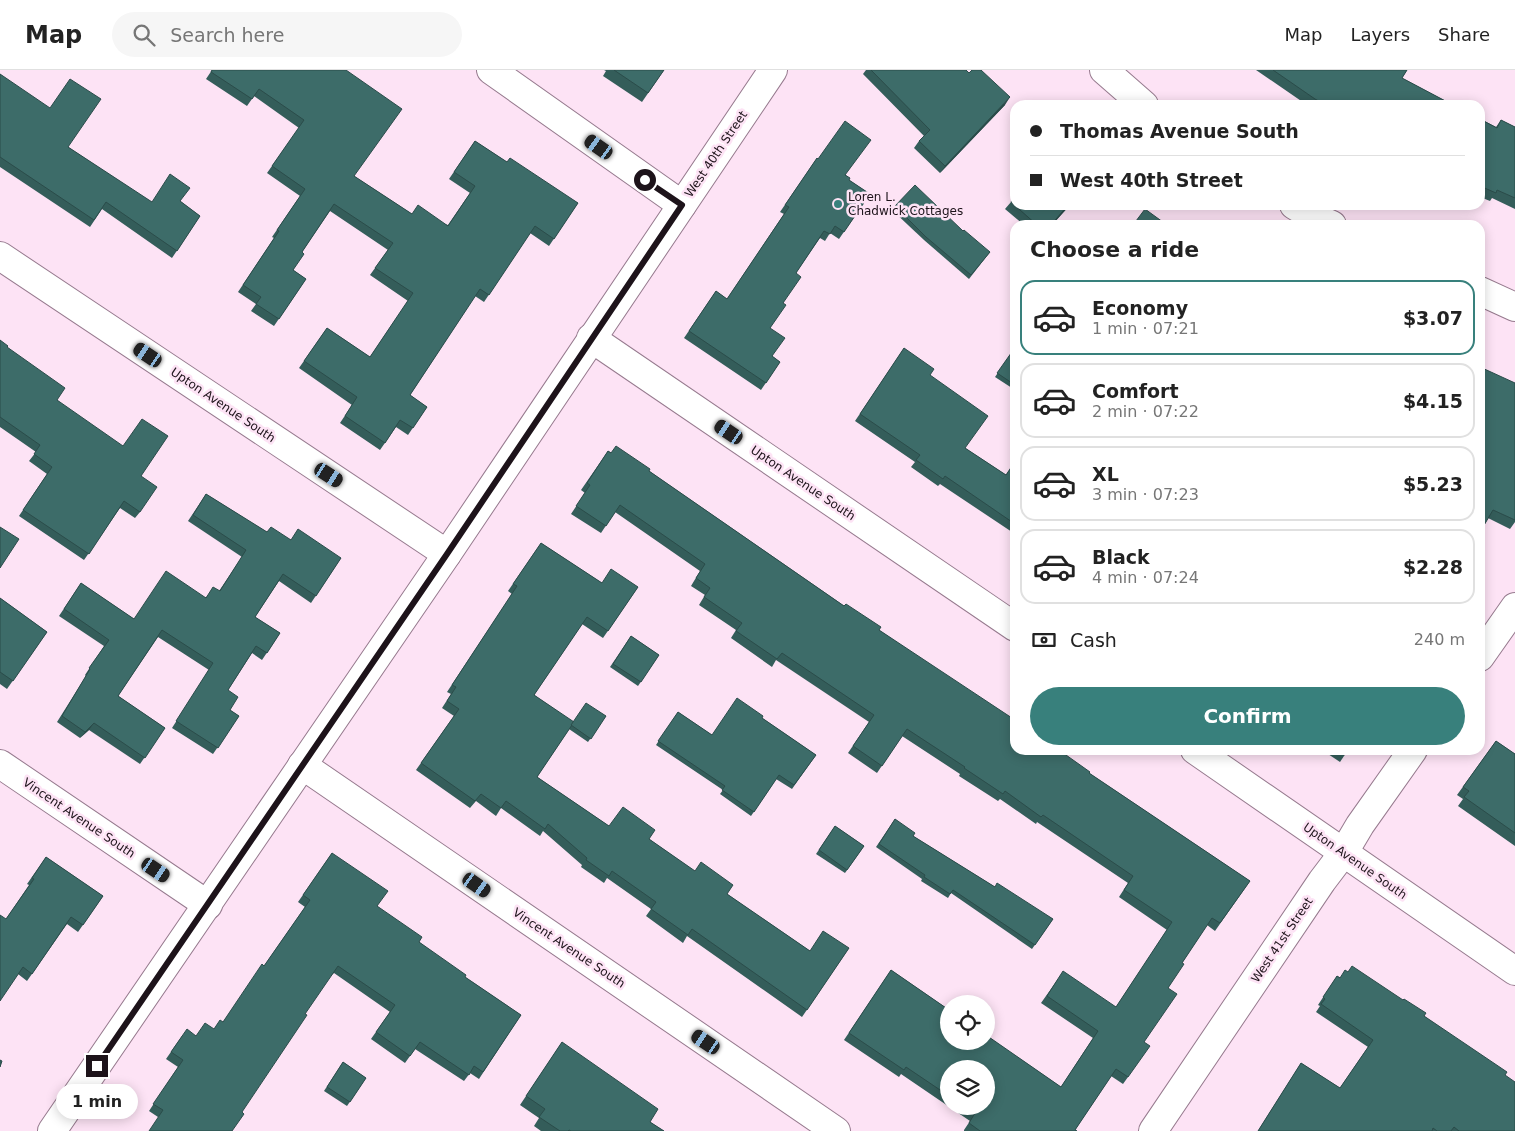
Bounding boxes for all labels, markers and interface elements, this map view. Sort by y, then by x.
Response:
search box [112,12,462,57]
text: Map [25,21,82,49]
icon: search [130,21,158,49]
text: Search here [170,24,284,46]
text: Map [1284,24,1322,45]
text: Layers [1350,24,1410,45]
text: Share [1438,24,1490,45]
street label: West 40th Street [682,108,750,200]
text: Thomas Avenue South [1060,120,1299,142]
car [582,132,615,162]
route start [634,169,656,191]
text: West 40th Street [1060,169,1243,191]
place label: Loren L. Chadwick Cottages [848,190,963,218]
marker: Loren L. Chadwick Cottages [832,198,844,210]
text: Choose a ride [1030,237,1199,262]
icon: car [1032,295,1077,340]
text: Economy [1092,297,1188,319]
text: $3.07 [1403,307,1463,329]
text: 1 min · 07:21 [1092,319,1199,338]
car [131,340,164,370]
street label: Upton Avenue South [168,365,278,445]
icon: car [1032,378,1077,423]
text: Comfort [1092,380,1179,402]
text: $4.15 [1403,390,1463,412]
text: 2 min · 07:22 [1092,402,1199,421]
car [712,417,745,447]
street label: Upton Avenue South [748,443,858,523]
car [312,461,345,489]
icon: car [1032,461,1077,506]
text: XL [1092,463,1119,485]
text: $5.23 [1403,473,1463,495]
text: 3 min · 07:23 [1092,485,1199,504]
icon: car [1032,544,1077,589]
text: Black [1092,546,1150,568]
text: $2.28 [1403,556,1463,578]
text: 4 min · 07:24 [1092,568,1199,587]
icon: cash [1030,626,1058,654]
text: Cash [1070,629,1117,651]
text: 240 m [1414,630,1465,649]
button: Confirm [1030,687,1465,745]
street label: Vincent Avenue South [20,775,138,861]
street label: Upton Avenue South [1301,820,1409,902]
car [139,855,172,885]
car [460,870,493,900]
street label: West 41st Street [1248,894,1316,985]
street label: Vincent Avenue South [510,905,628,991]
map controls [940,995,995,1115]
button: locate [940,995,995,1050]
car [689,1027,722,1057]
route end [86,1055,108,1077]
button: layers [940,1060,995,1115]
callout: 1 min [56,1084,138,1118]
text: 1 min [72,1092,122,1111]

